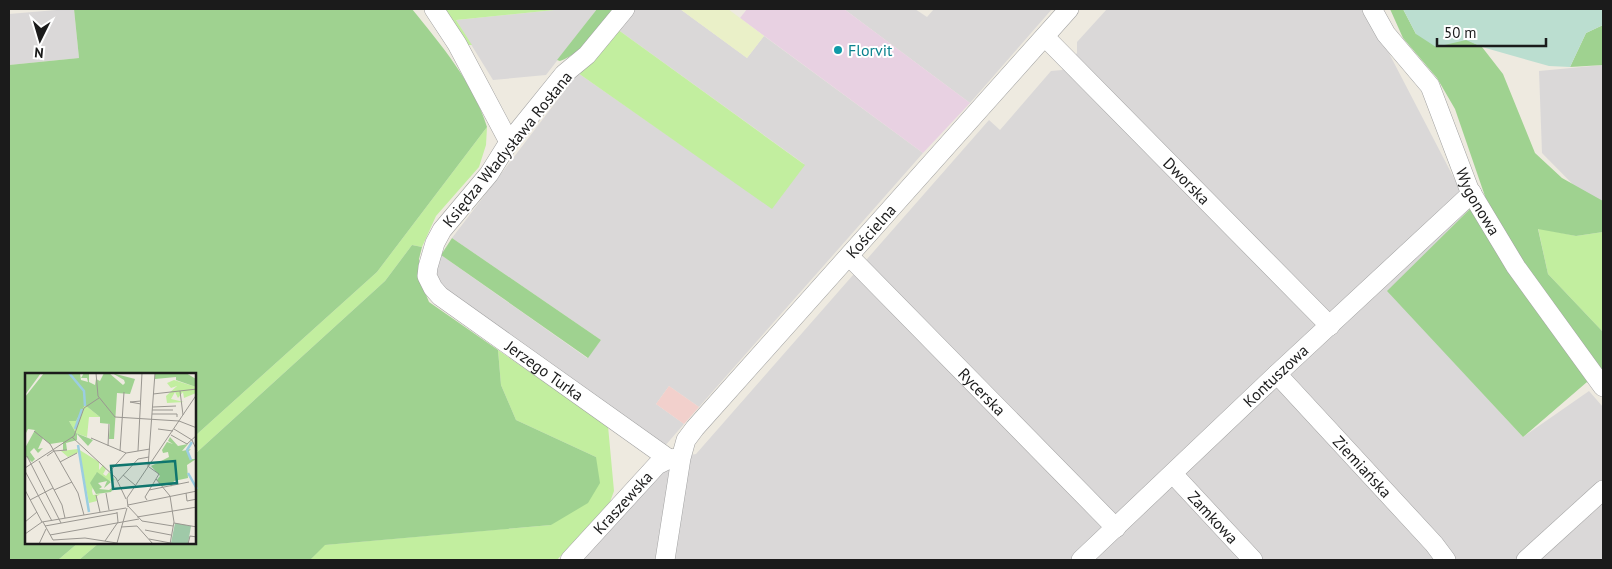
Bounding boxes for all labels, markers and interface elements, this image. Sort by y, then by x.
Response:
north arrow [15,15,65,65]
scale bar [1437,15,1546,47]
text: 50 m [1444,23,1477,42]
place label: Florvit [848,40,893,60]
text: N [33,44,44,62]
marker: Florvit [832,44,844,56]
street label: Księdza Władysława Rosłana [438,67,576,231]
street label: Dworska [1159,153,1214,209]
street label: Wygonowa [1452,165,1505,239]
street label: Kościelna [842,200,900,262]
street label: Jerzego Turka [501,335,587,405]
street label: Kontuszowa [1239,340,1312,411]
street label: Rycerska [954,363,1010,420]
inset map [25,373,196,544]
street label: Ziemiańska [1329,431,1396,502]
street label: Kraszewska [589,467,657,538]
street label: Zamkowa [1184,487,1243,548]

